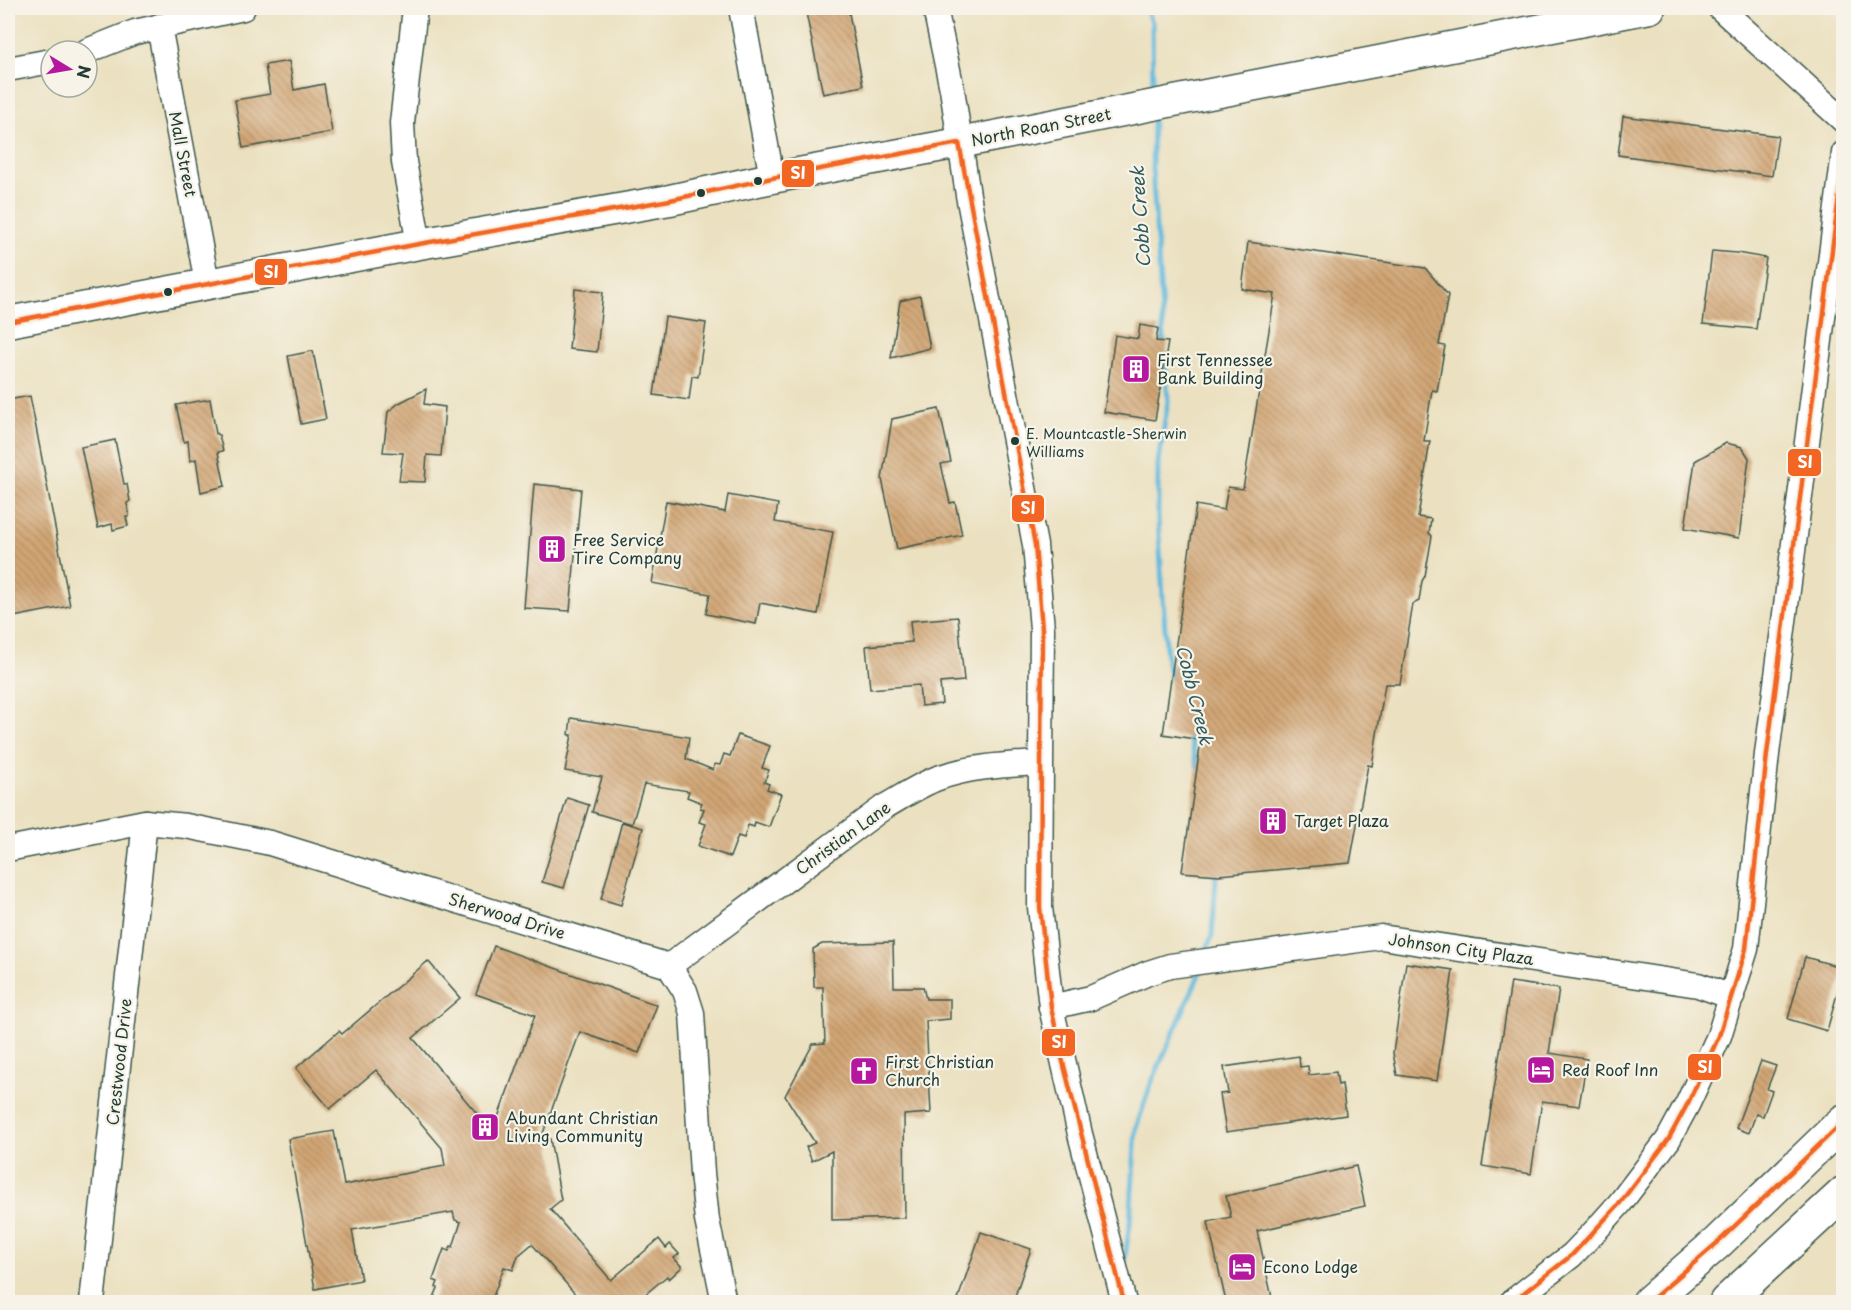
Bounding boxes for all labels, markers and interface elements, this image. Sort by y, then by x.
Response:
north arrow [39,39,99,99]
text: N [72,64,98,81]
street label: North Roan Street [969,101,1113,151]
street label: Mall Street [164,109,204,199]
line badge: SI [781,159,815,188]
text: SI [790,160,806,184]
water label: Cobb Creek [1122,164,1157,269]
unlabelled marker [752,175,764,187]
unlabelled marker [695,187,707,199]
line badge: SI [254,258,288,286]
text: SI [263,259,279,283]
unlabelled marker [162,286,174,298]
place label: First Tennessee Bank Building [1157,347,1273,389]
building icon: First Tennessee Bank Building [1120,353,1152,385]
place label: E. Mountcastle-Sherwin Williams [1026,423,1187,462]
marker: E. Mountcastle-Sherwin Williams [1009,435,1021,447]
line badge: SI [1787,448,1822,477]
text: SI [1797,449,1813,473]
line badge: SI [1011,494,1045,523]
text: SI [1020,495,1036,519]
place label: Free Service Tire Company [573,527,682,569]
building icon: Free Service Tire Company [536,533,568,565]
water label: Cobb Creek [1170,642,1221,748]
street label: Christian Lane [790,794,895,880]
building icon: Target Plaza [1257,805,1289,837]
place label: Target Plaza [1294,808,1389,832]
street label: Sherwood Drive [446,886,568,944]
street label: Johnson City Plaza [1387,926,1535,970]
street label: Crestwood Drive [99,997,137,1127]
line badge: SI [1041,1028,1076,1057]
text: SI [1051,1029,1067,1053]
place label: First Christian Church [885,1049,994,1091]
line badge: SI [1687,1053,1722,1081]
hotel icon: Red Roof Inn [1525,1054,1557,1086]
text: SI [1697,1054,1713,1078]
church icon: First Christian Church [848,1055,880,1087]
place label: Red Roof Inn [1562,1057,1658,1081]
place label: Abundant Christian Living Community [506,1105,658,1147]
building icon: Abundant Christian Living Community [469,1111,501,1143]
hotel icon: Econo Lodge [1226,1251,1258,1283]
place label: Econo Lodge [1263,1254,1358,1278]

